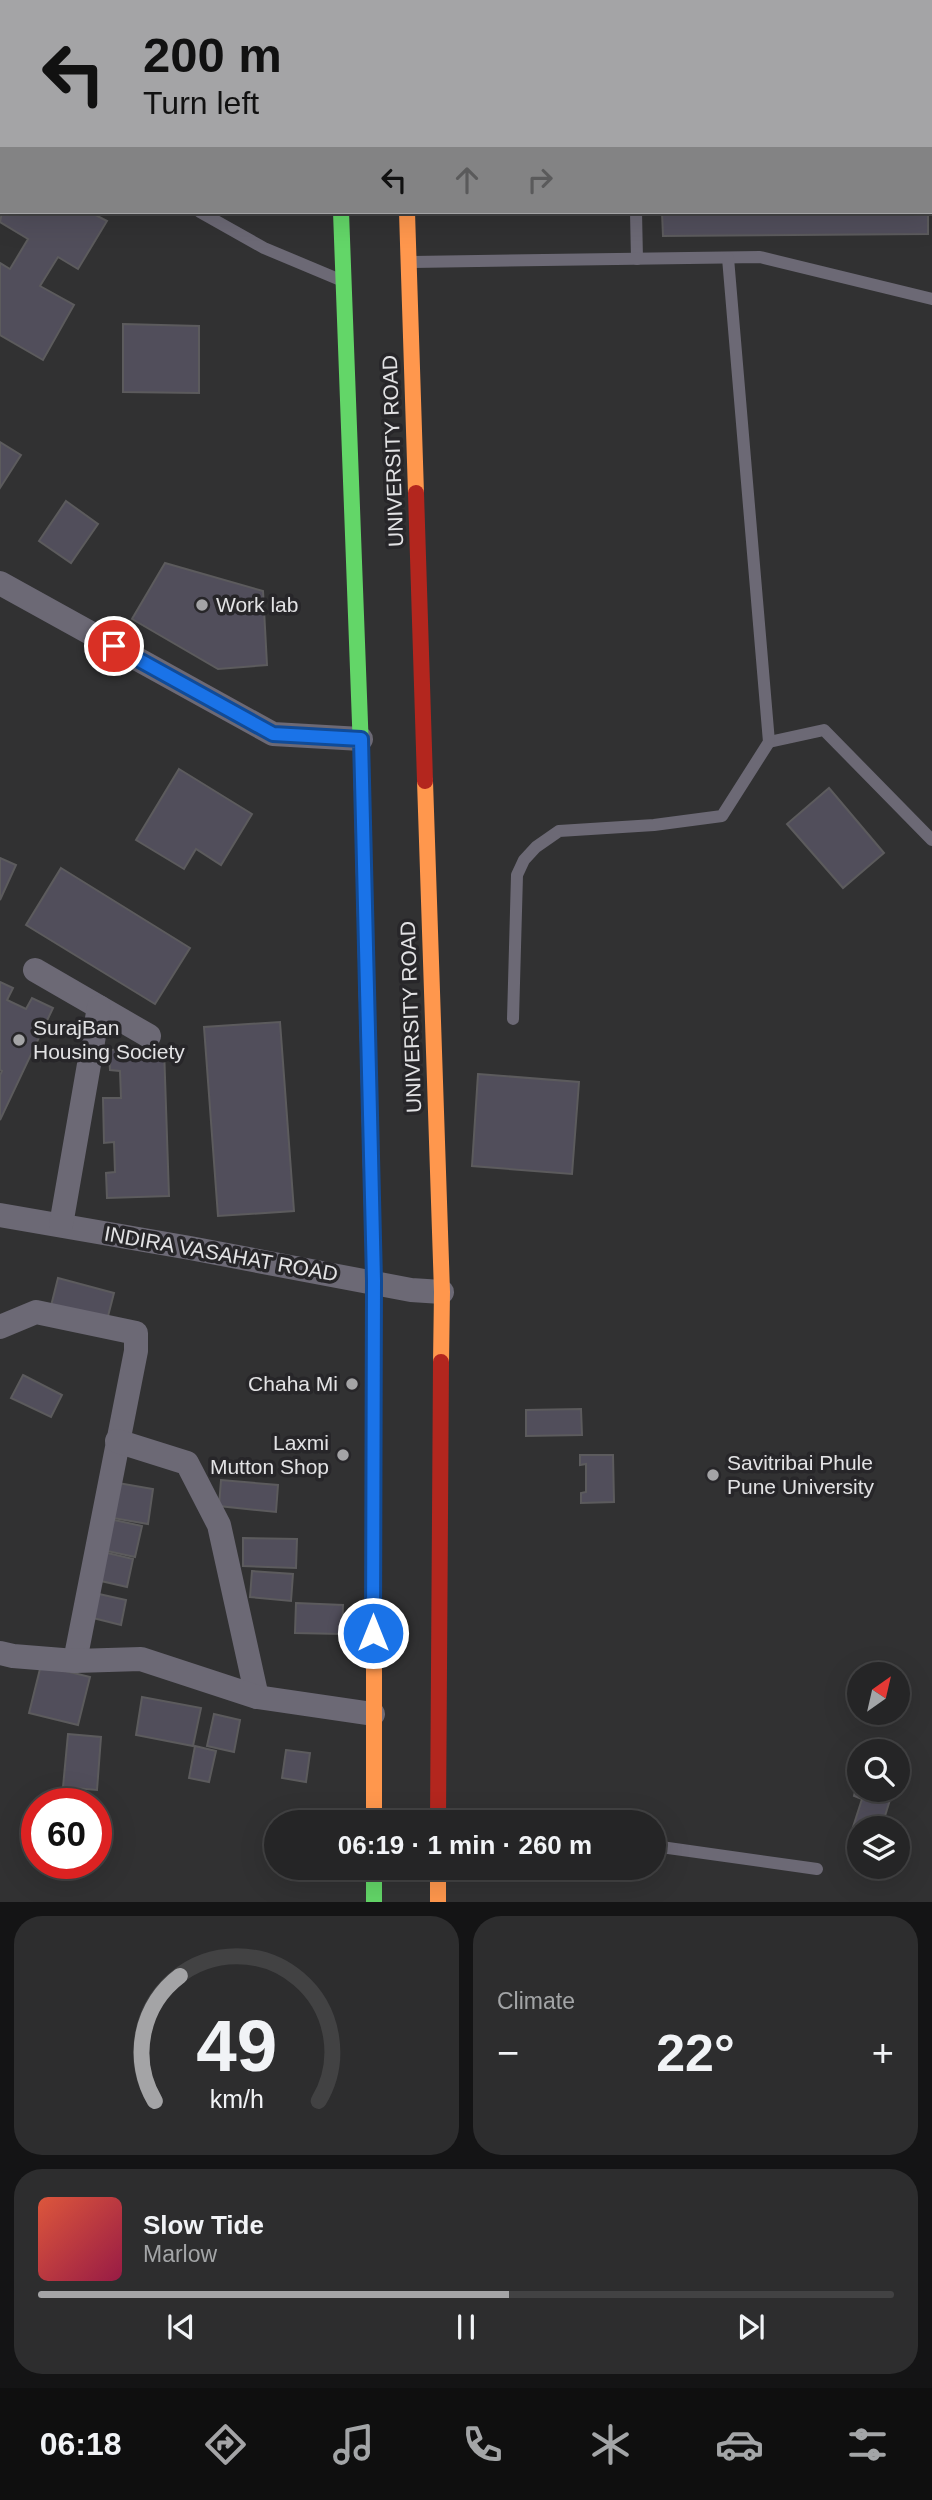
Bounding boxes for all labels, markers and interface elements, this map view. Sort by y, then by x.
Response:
icon: left [28,28,119,119]
text: 200 m [143,28,282,82]
text: Turn left [143,85,259,121]
icon: left [375,161,413,199]
icon: ahead [448,161,486,199]
icon: right [521,161,559,199]
street label: UNIVERSITY ROAD [378,355,407,547]
place label: Work lab [216,593,298,616]
marker: Work lab [194,597,210,613]
pin [84,616,144,676]
icon: arrive [95,627,133,665]
street label: UNIVERSITY ROAD [396,921,425,1113]
place label: SurajBan Housing Society [33,1016,185,1063]
marker: SurajBan Housing Society [11,1032,27,1048]
street label: INDIRA VASAHAT ROAD [102,1222,340,1285]
place label: Chaha Mi [248,1372,338,1395]
marker: Chaha Mi [344,1376,360,1392]
place label: Laxmi Mutton Shop [210,1431,329,1478]
marker: Laxmi Mutton Shop [335,1447,351,1463]
place label: Savitribai Phule Pune University [727,1451,875,1498]
marker: Savitribai Phule Pune University [705,1467,721,1483]
position arrow [336,1596,410,1670]
north arrow [847,1662,910,1726]
map controls [847,1662,910,1879]
button: search [847,1739,910,1802]
speed limit sign: 60 [21,1788,112,1879]
button: layers [847,1816,910,1879]
text: 06:19 · 1 min · 260 m [338,1830,592,1860]
text: Climate [497,1988,575,2014]
text: 49 [196,2006,277,2087]
text: 22° [656,2024,735,2082]
text: − [497,2032,519,2074]
text: + [872,2032,894,2074]
text: km/h [209,2085,264,2113]
text: Slow Tide [143,2210,264,2240]
text: Marlow [143,2241,217,2267]
icon: previous [162,2308,200,2346]
icon: pause [447,2308,485,2346]
icon: next [732,2308,770,2346]
icon: directions [201,2420,250,2469]
icon: music [329,2420,378,2469]
icon: phone [458,2420,507,2469]
icon: climate [586,2420,635,2469]
icon: car [715,2420,764,2469]
icon: filters [843,2420,892,2469]
text: 06:18 [40,2426,122,2462]

